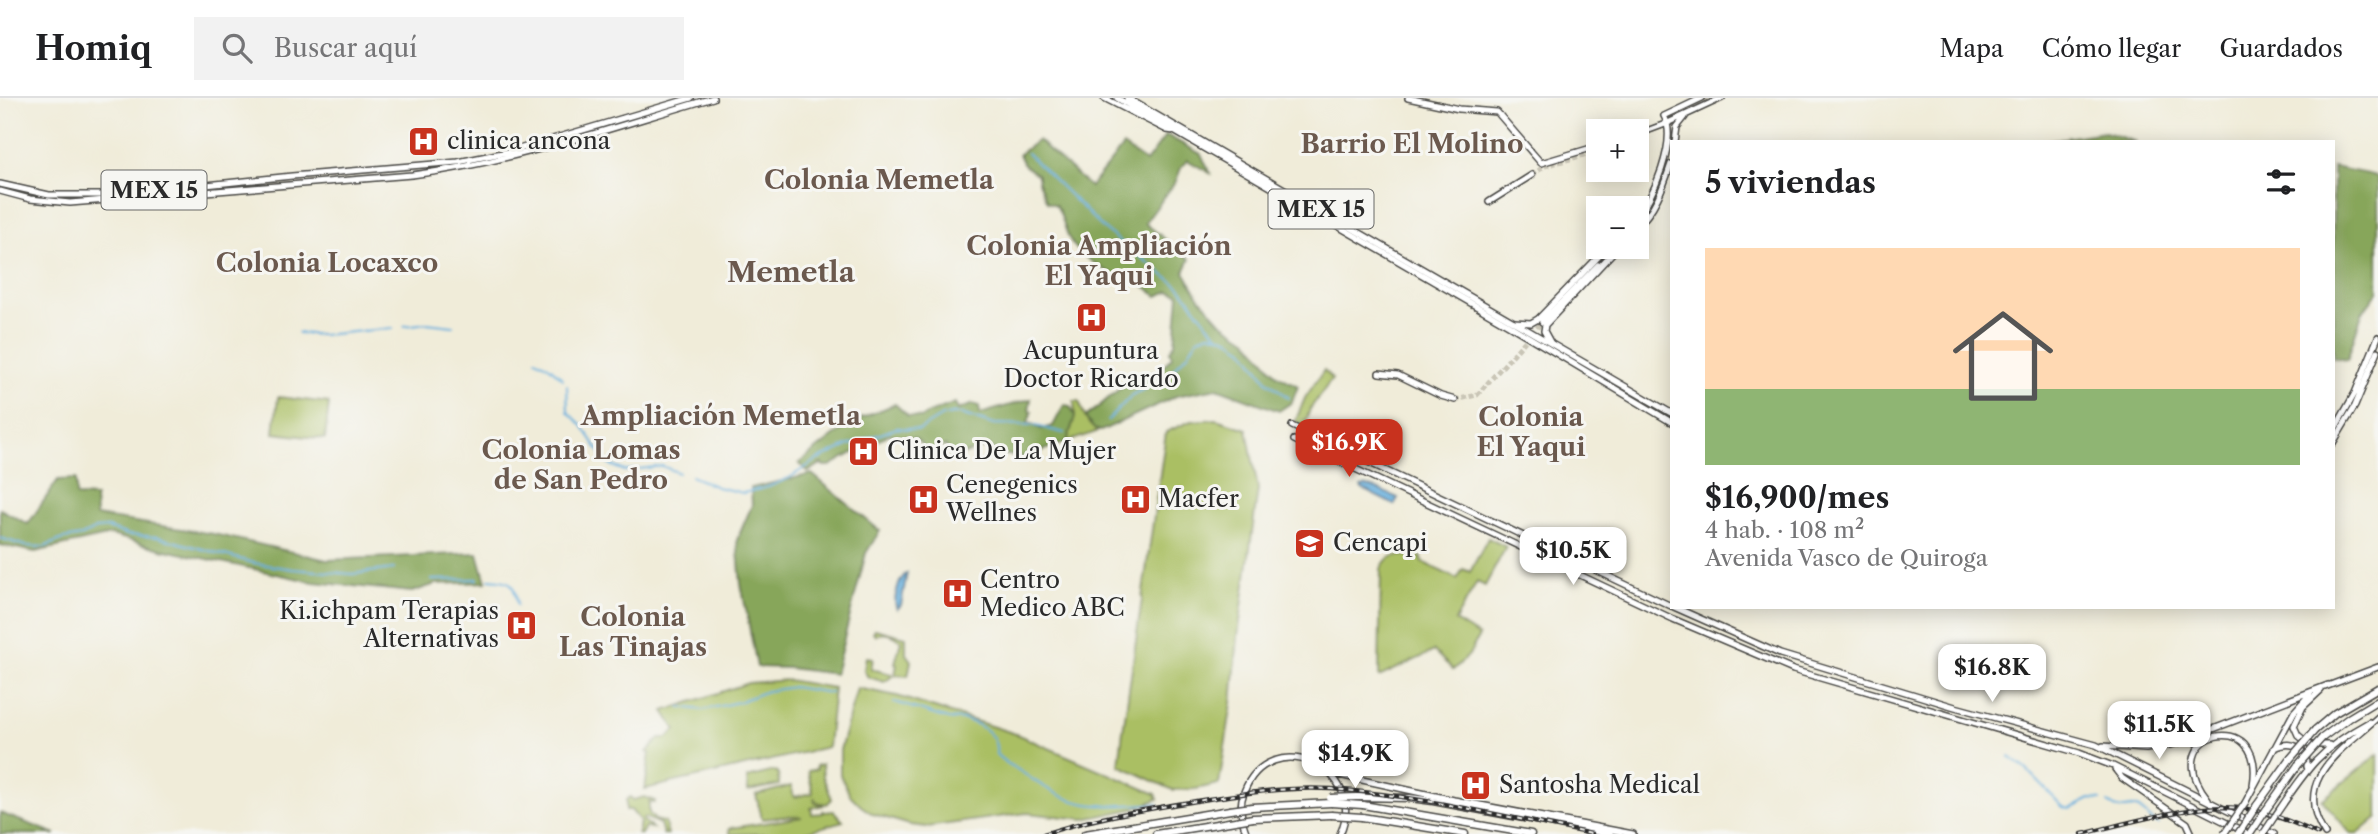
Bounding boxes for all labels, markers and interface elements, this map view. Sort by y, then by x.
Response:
search box [194,17,684,80]
text: Homiq [35,28,152,69]
icon: search [218,29,256,67]
text: Buscar aquí [274,32,417,64]
text: Mapa [1939,34,2004,63]
text: Cómo llegar [2042,34,2181,63]
text: Guardados [2219,34,2343,63]
map controls [1586,119,1649,259]
button: + [1586,119,1649,182]
hospital icon: clinica ancona [407,124,441,158]
place label: clinica ancona [447,126,611,155]
district label: Barrio El Molino [1301,128,1523,160]
icon: filters [2262,163,2300,201]
district label: Colonia Memetla [764,164,995,196]
text: 5 viviendas [1705,164,1876,201]
road number: MEX 15 [102,170,206,209]
road number: MEX 15 [1268,190,1374,228]
button: − [1586,196,1649,259]
district label: Colonia Ampliación El Yaqui [966,230,1232,292]
district label: Colonia Locaxco [216,247,438,279]
district label: Memetla [727,255,856,289]
icon: home [1940,293,2066,419]
hospital icon: Acupuntura Doctor Ricardo [1074,300,1108,334]
place label: Acupuntura Doctor Ricardo [1003,336,1179,393]
district label: Ampliación Memetla [580,400,862,432]
district label: Colonia El Yaqui [1476,401,1586,463]
pin: $16.9K [1292,420,1406,479]
text: $16.9K [1312,428,1386,456]
district label: Colonia Lomas de San Pedro [481,434,681,496]
hospital icon: Clinica De La Mujer [847,434,881,468]
place label: Clinica De La Mujer [887,436,1116,465]
place label: Cenegenics Wellnes [945,470,1078,527]
text: $16,900/mes [1705,479,1889,516]
hospital icon: Cenegenics Wellnes [906,482,940,516]
hospital icon: Macfer [1118,482,1152,516]
place label: Macfer [1158,484,1239,513]
text: 4 hab. · 108 m² [1705,516,1864,544]
school or university icon: Cencapi [1293,526,1327,560]
place label: Cencapi [1333,528,1427,557]
pin: $10.5K [1516,528,1630,587]
text: $10.5K [1536,536,1610,564]
text: Avenida Vasco de Quiroga [1705,544,1988,572]
place label: Centro Medico ABC [980,565,1125,622]
hospital icon: Centro Medico ABC [940,577,974,611]
place label: Ki.ichpam Terapias Alternativas [279,596,499,653]
district label: Colonia Las Tinajas [559,601,707,663]
hospital icon: Ki.ichpam Terapias Alternativas [505,608,539,642]
pin: $16.8K [1935,644,2049,704]
text: $16.8K [1954,653,2030,681]
pin: $11.5K [2102,702,2216,761]
text: $11.5K [2124,710,2195,738]
pin: $14.9K [1298,730,1412,790]
text: $14.9K [1318,739,1392,767]
hospital icon: Santosha Medical [1459,768,1493,802]
place label: Santosha Medical [1499,770,1700,799]

